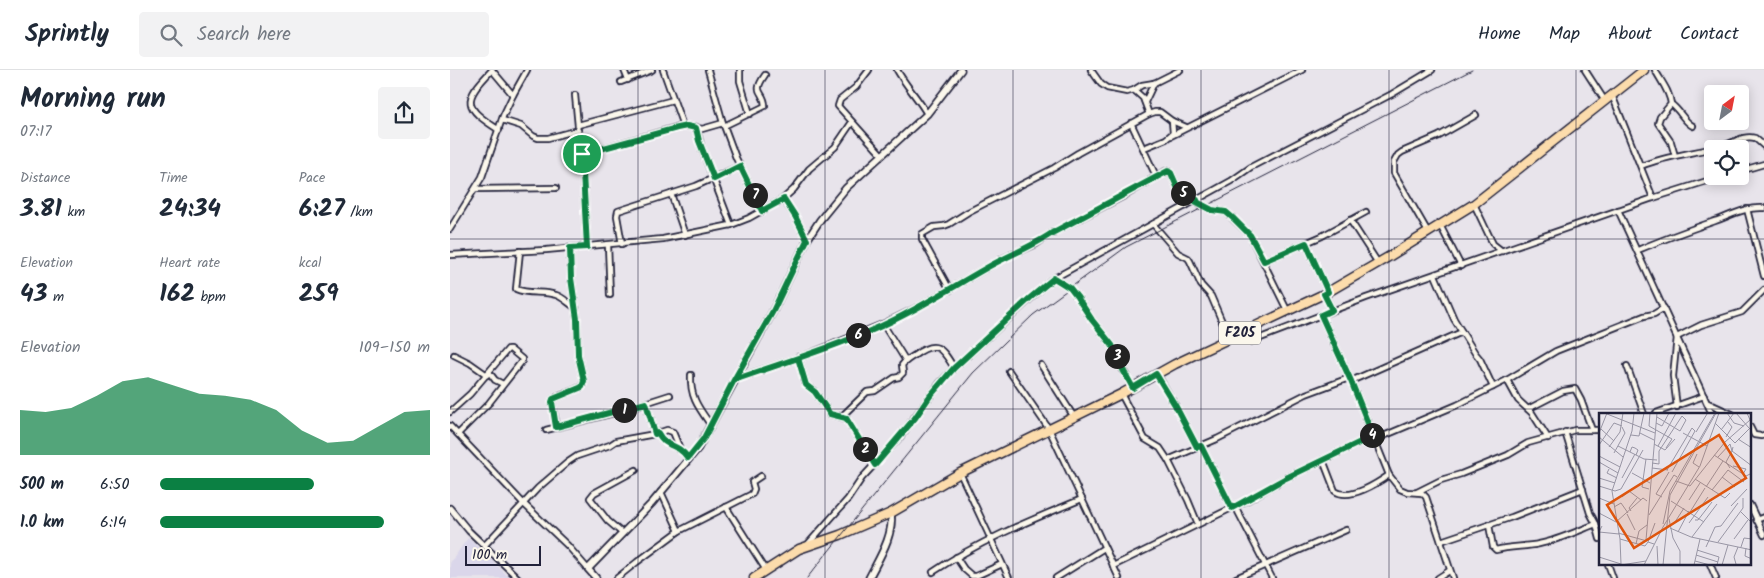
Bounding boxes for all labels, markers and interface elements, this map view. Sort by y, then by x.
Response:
search box [139,12,489,57]
text: Sprintly [25,15,109,54]
text: Search here [197,20,291,50]
text: Home [1478,20,1521,49]
text: Map [1549,20,1580,49]
text: About [1608,20,1652,49]
text: Contact [1680,20,1739,49]
icon: search [157,21,185,49]
text: Morning run [20,77,166,122]
north arrow [1704,85,1749,130]
map controls [1704,85,1749,185]
button: share [378,87,430,139]
text: 07:17 [20,119,52,144]
pin [561,133,603,175]
icon: arrive [568,140,596,168]
button: locate [1704,140,1749,185]
text: Distance [20,167,70,189]
text: Time [159,167,188,189]
text: Pace [299,167,325,189]
pin: 5 [1170,180,1196,206]
pin: 7 [742,182,768,208]
text: 5 [1180,182,1187,204]
text: 7 [752,184,759,206]
text: 3.81 [20,189,62,229]
text: 24:34 [159,189,221,229]
text: 6:27 [299,189,345,229]
text: km [62,201,85,223]
text: /km [345,201,373,223]
text: Elevation [20,252,73,274]
text: Heart rate [159,252,220,274]
text: kcal [299,252,321,274]
text: 43 [20,274,47,314]
text: 162 [159,274,195,314]
text: 259 [299,274,339,314]
text: m [47,286,64,308]
text: bpm [195,286,226,308]
pin: 6 [846,322,870,348]
road number: F205 [1219,322,1261,344]
text: 6 [855,324,862,346]
text: Elevation [20,335,81,360]
text: 109–150 m [359,335,430,360]
pin: 3 [1104,344,1130,368]
text: 3 [1114,345,1121,367]
pin: 1 [612,398,636,422]
text: 1 [622,399,627,421]
inset map [1599,413,1752,566]
pin: 4 [1360,422,1384,448]
text: 4 [1369,424,1376,446]
pin: 2 [852,436,878,462]
text: 2 [861,438,870,460]
text: 500 m [20,472,64,497]
text: 6:50 [100,472,129,497]
text: 1.0 km [20,510,64,535]
text: 6:14 [100,510,127,535]
scale bar [465,543,541,566]
text: 100 m [472,544,507,566]

